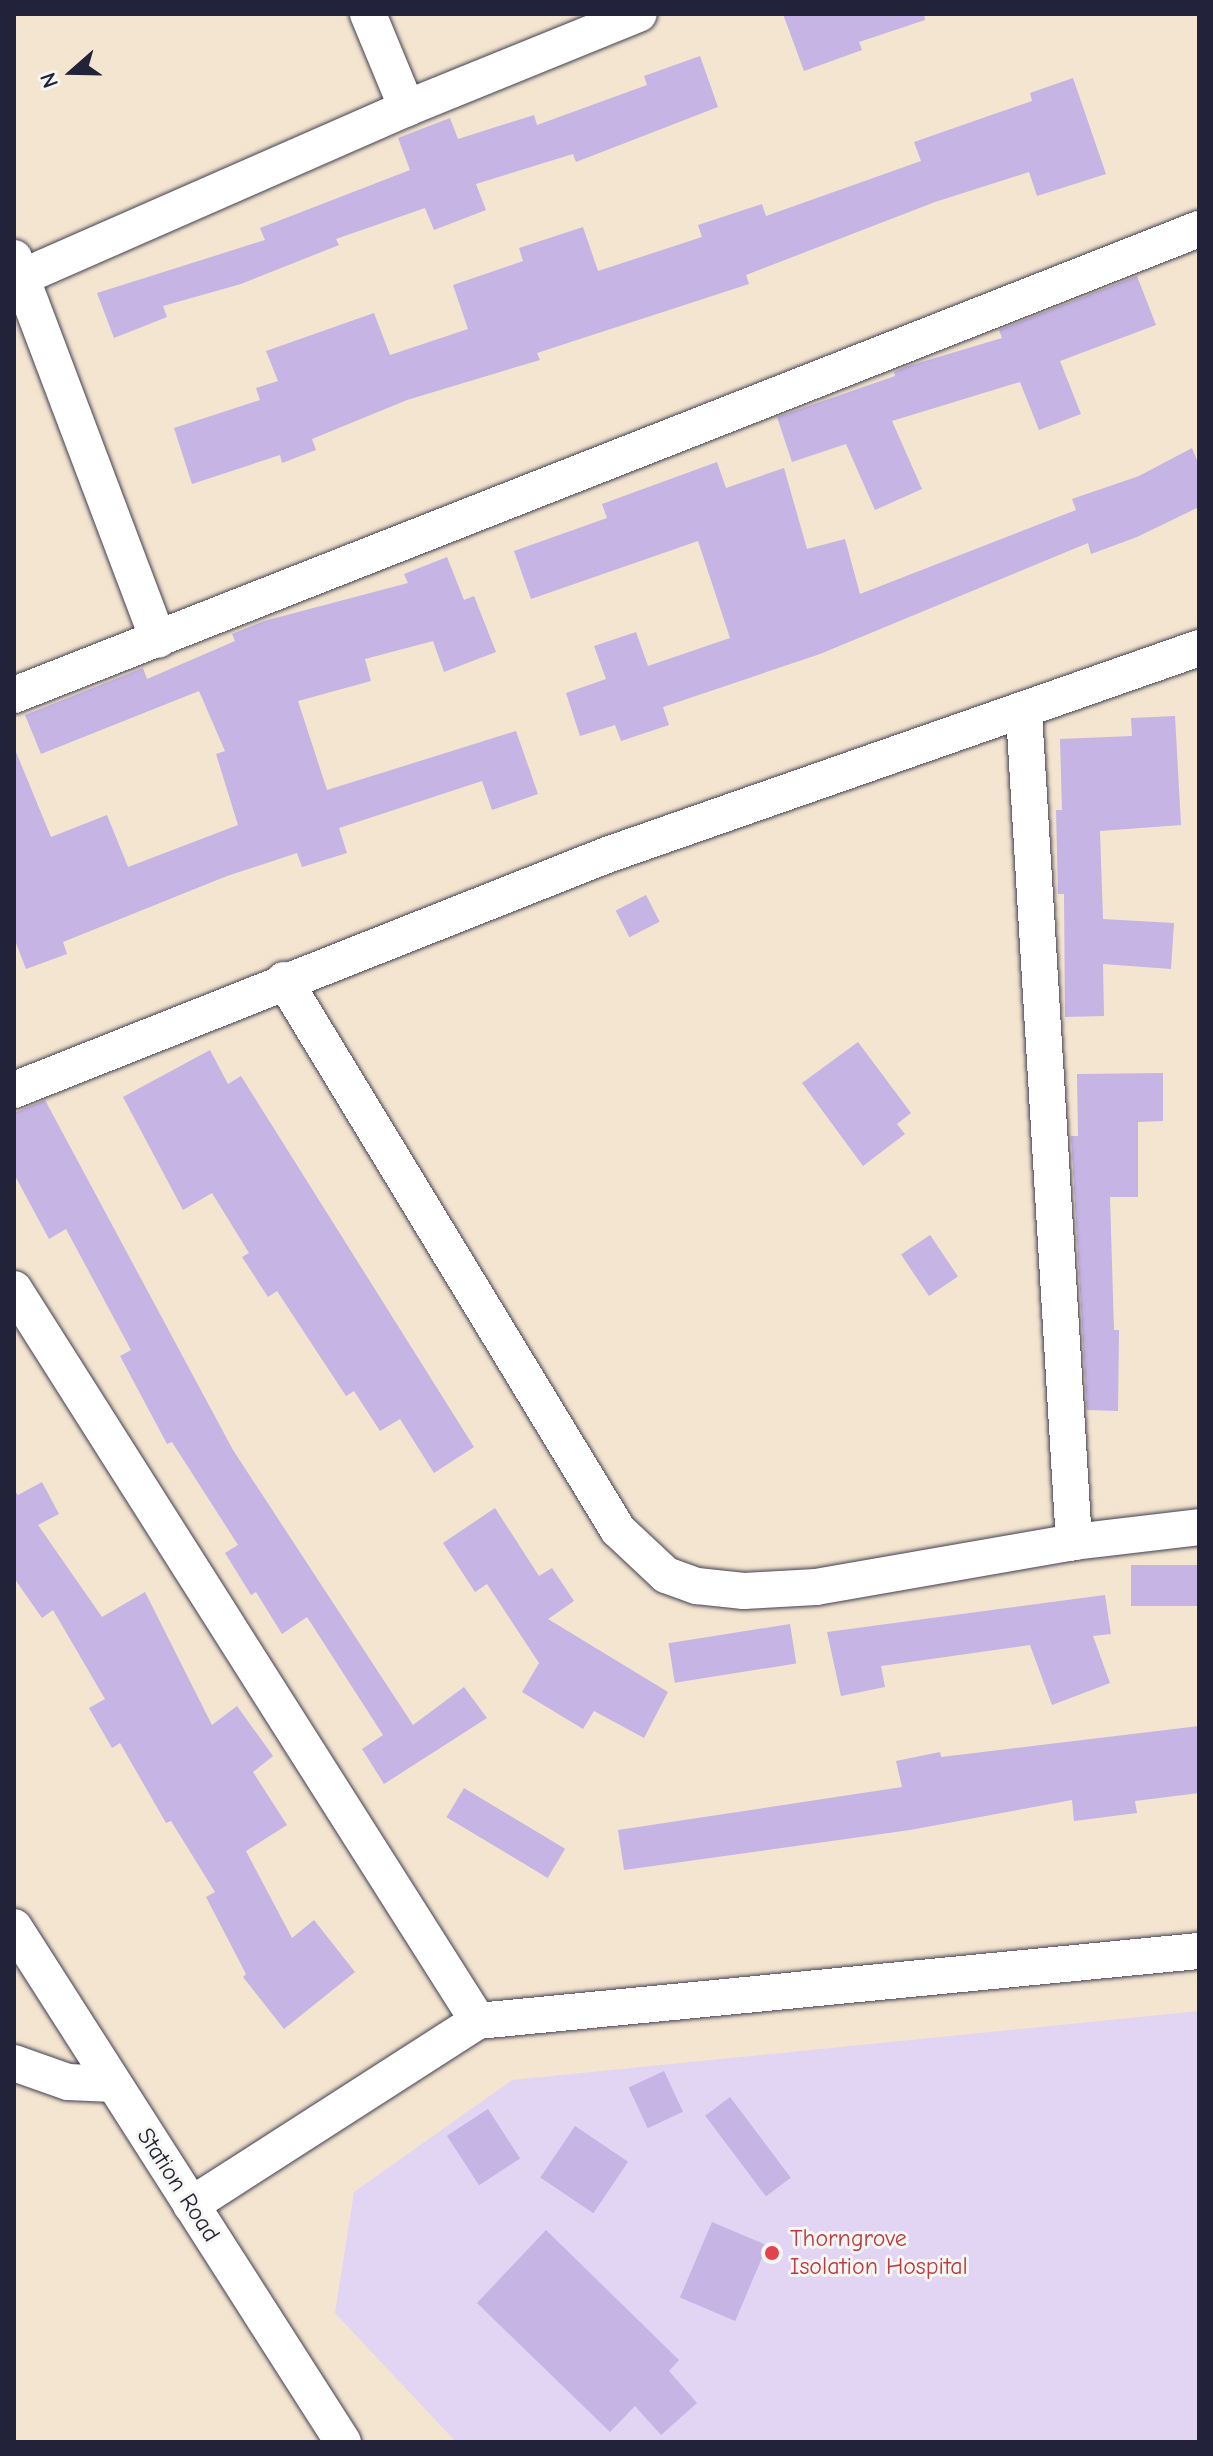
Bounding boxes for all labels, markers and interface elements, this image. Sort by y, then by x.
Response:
north arrow [32,32,112,112]
text: N [35,69,64,91]
street label: Station Road [131,2123,225,2247]
place label: Thorngrove Isolation Hospital [790,2225,968,2281]
marker: Thorngrove Isolation Hospital [761,2242,783,2264]

